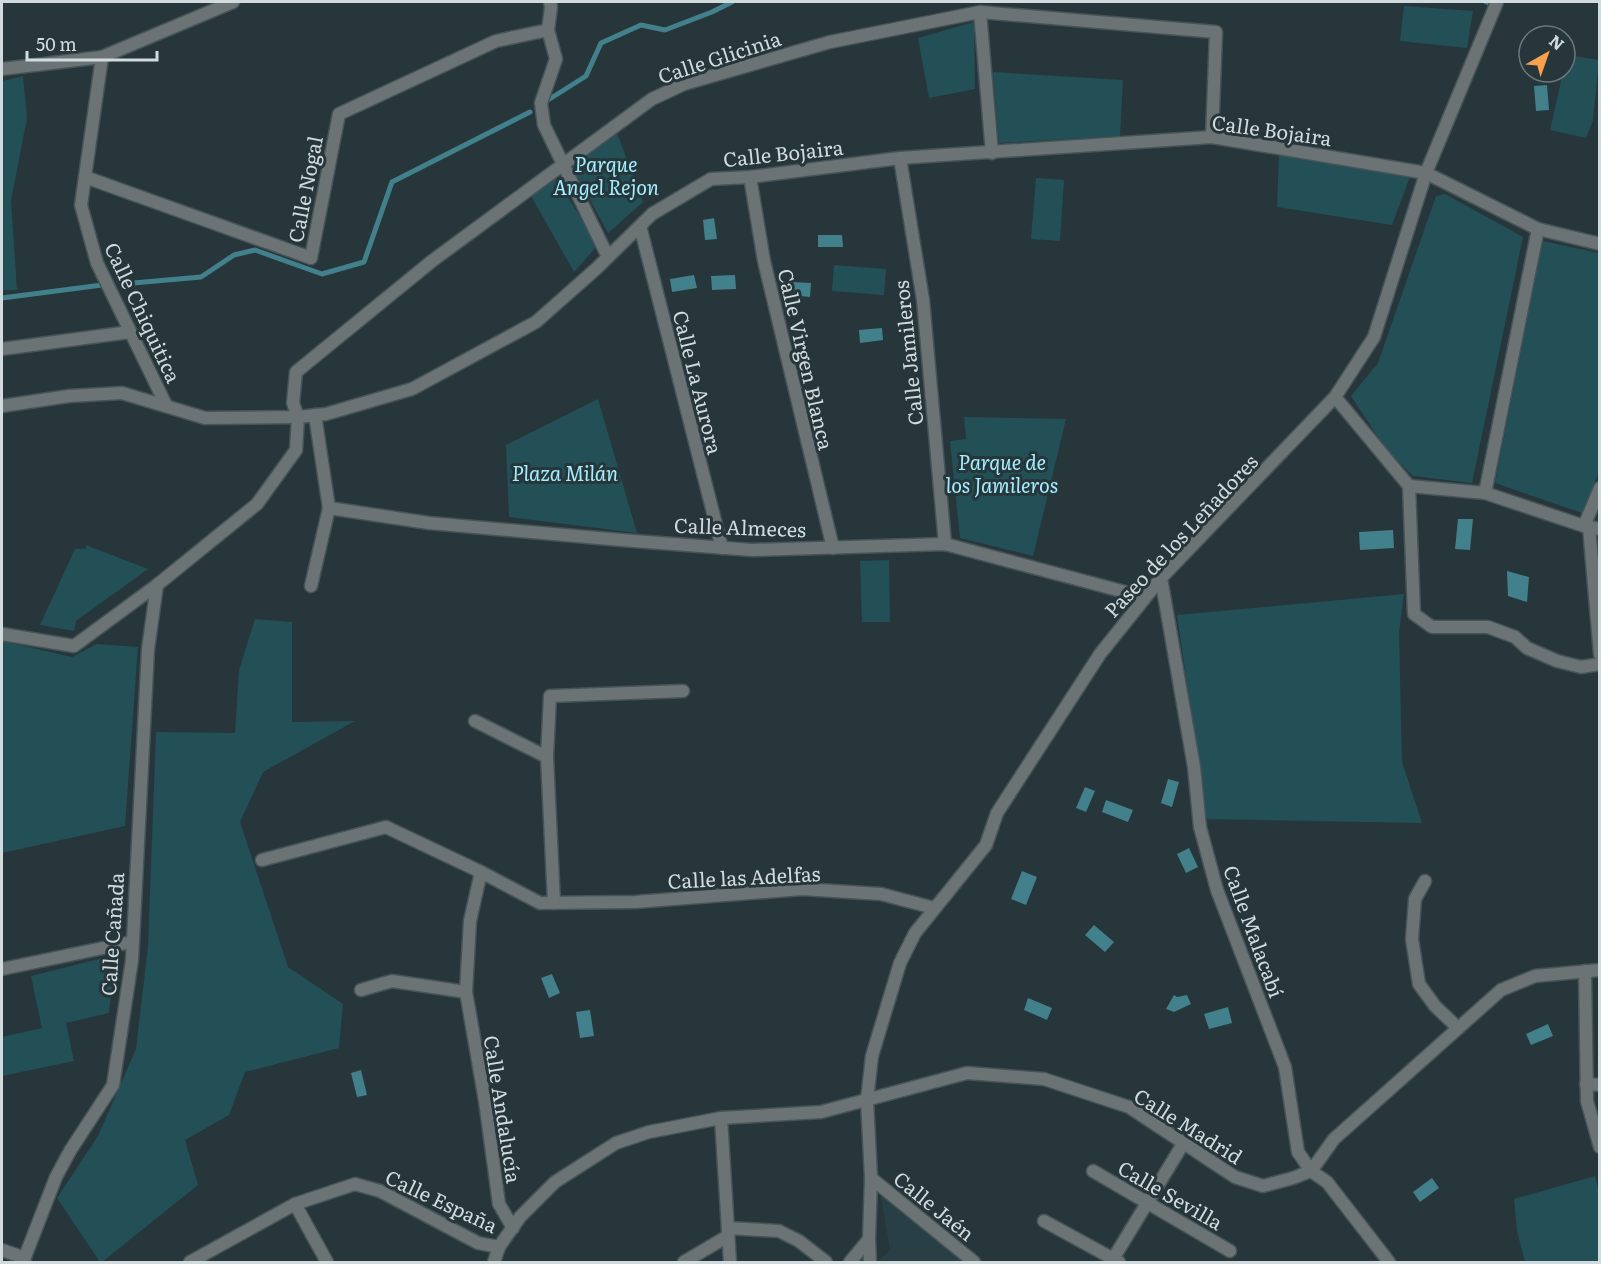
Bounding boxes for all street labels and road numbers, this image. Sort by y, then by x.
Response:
street label: Calle Glicinia [654,22,785,90]
street label: Calle Bojaira [1210,106,1334,152]
street label: Calle Bojaira [721,131,845,173]
street label: Calle Nogal [279,133,329,245]
street label: Calle Chiquitica [98,237,190,387]
street label: Calle Virgen Blanca [772,265,843,453]
street label: Calle Jamileros [884,279,930,427]
street label: Calle La Aurora [667,307,731,457]
street label: Paseo de los Leñadores [1096,447,1264,623]
street label: Calle Almeces [673,509,807,543]
street label: Calle las Adelfas [667,857,821,895]
street label: Calle Malacabí [1217,861,1293,1002]
street label: Calle Cañada [92,871,130,997]
street label: Calle Andalucía [478,1033,531,1185]
street label: Calle Madrid [1129,1080,1249,1170]
street label: Calle Sevilla [1113,1152,1229,1236]
street label: Calle España [381,1161,503,1239]
street label: Calle Jaén [888,1163,982,1247]

